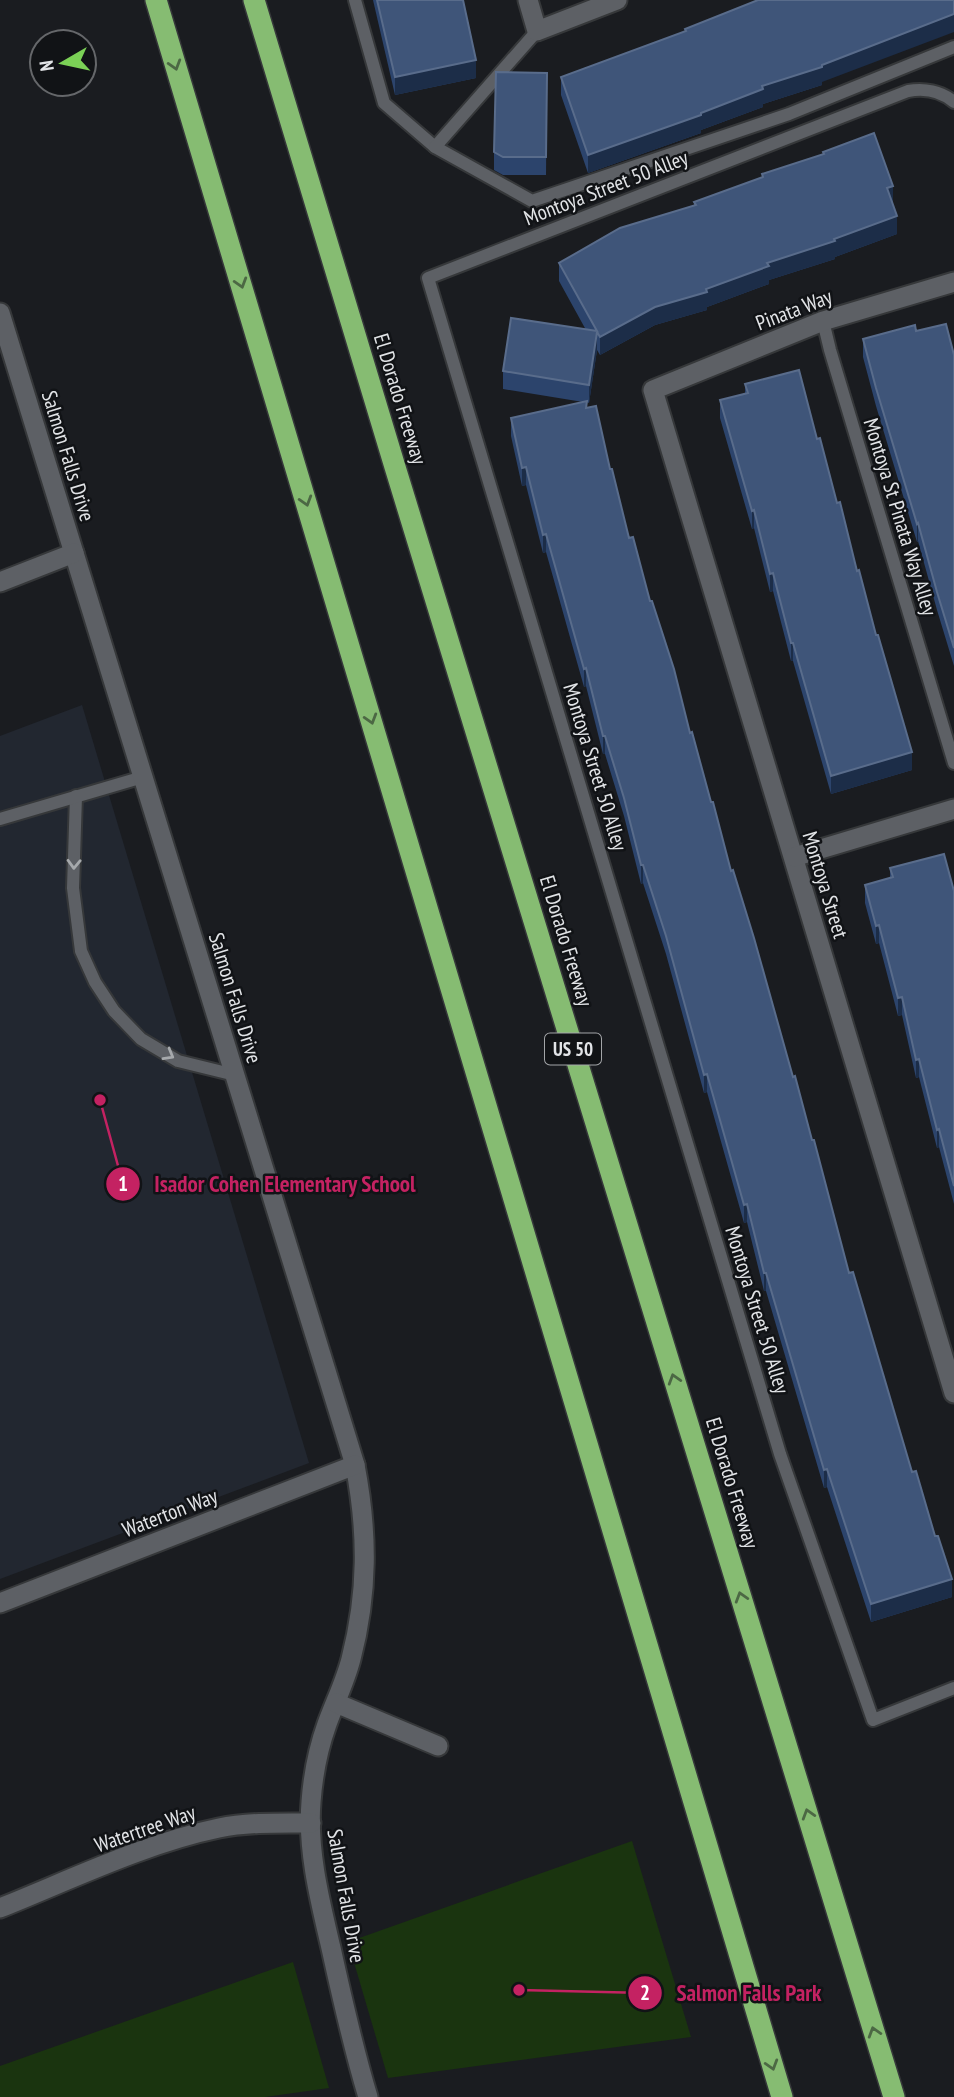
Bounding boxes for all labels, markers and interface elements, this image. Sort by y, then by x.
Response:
north arrow [28,28,98,98]
text: N [34,59,59,73]
one-way arrow [167,59,182,71]
street label: Montoya Street 50 Alley [520,144,692,231]
one-way arrow [232,277,247,289]
street label: Pinata Way [752,283,836,336]
street label: El Dorado Freeway [368,330,433,468]
street label: Salmon Falls Drive [36,387,101,524]
street label: Montoya St Pinata Way Alley [858,415,943,619]
one-way arrow [297,495,312,507]
street label: Montoya Street 50 Alley [557,680,634,854]
one-way arrow [363,712,377,725]
street label: Montoya Street [796,828,855,942]
one-way arrow [66,860,82,870]
street label: El Dorado Freeway [534,872,599,1010]
street label: Salmon Falls Drive [203,929,268,1066]
road number: US 50 [545,1034,601,1064]
one-way arrow [162,1047,175,1060]
callout: Isador Cohen Elementary School [105,1162,431,1206]
text: Isador Cohen Elementary School [154,1169,416,1198]
text: 1 [118,1170,128,1197]
street label: Montoya Street 50 Alley [719,1223,796,1397]
one-way arrow [668,1373,683,1385]
street label: El Dorado Freeway [700,1414,765,1552]
street label: Waterton Way [118,1482,221,1543]
one-way arrow [735,1591,749,1603]
street label: Watertree Way [91,1799,199,1858]
one-way arrow [801,1809,816,1821]
street label: Salmon Falls Drive [321,1827,372,1965]
callout: Salmon Falls Park [628,1971,836,2015]
text: Salmon Falls Park [677,1978,822,2007]
text: 2 [640,1979,650,2006]
one-way arrow [868,2026,883,2038]
one-way arrow [764,2059,779,2071]

